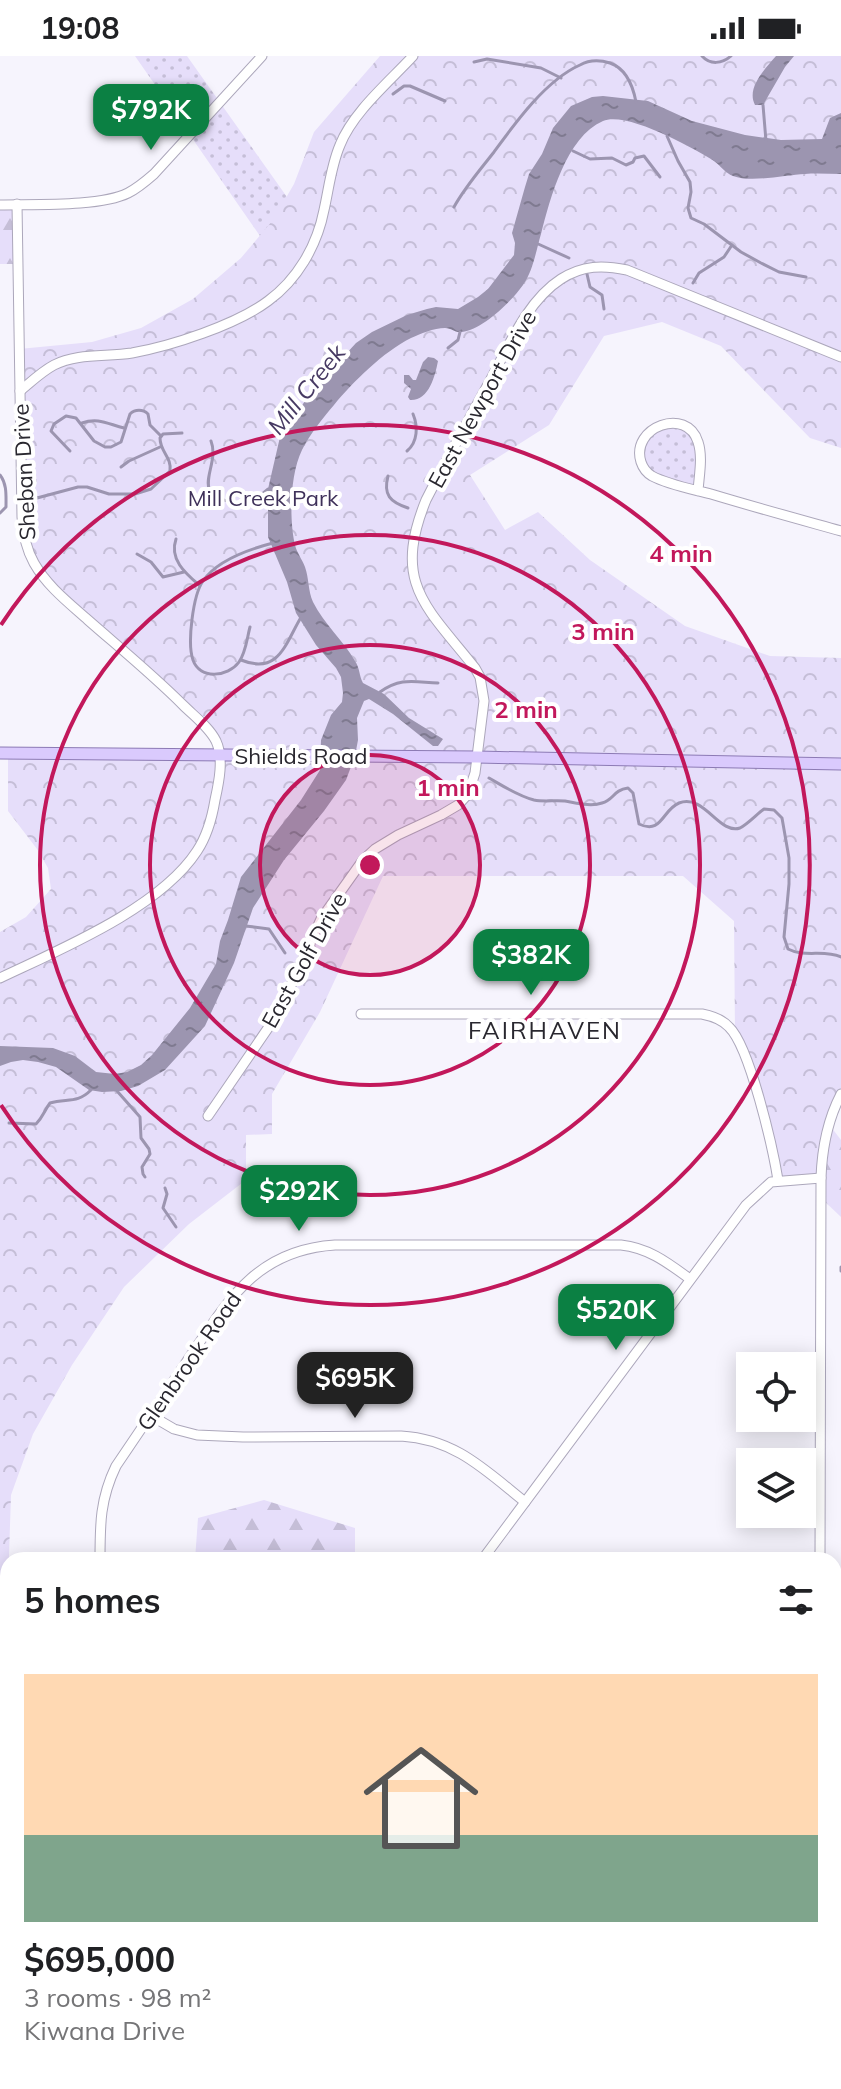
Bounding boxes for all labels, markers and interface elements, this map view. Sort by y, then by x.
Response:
text: 19:08 [40,9,119,47]
pin: $792K [95,84,207,152]
text: $792K [111,93,191,126]
street label: East Newport Drive [422,305,542,493]
water label: Mill Creek [261,337,352,440]
street label: Sheban Drive [6,403,42,541]
park label: Mill Creek Park [188,484,339,512]
text: 4 min [649,538,713,568]
text: 3 min [571,616,635,646]
text: 2 min [494,694,558,724]
street label: Shields Road [235,742,367,770]
text: 1 min [416,772,480,802]
centre of rings [356,851,384,879]
street label: East Golf Drive [255,887,353,1033]
pin: $382K [475,929,587,997]
text: $382K [491,938,571,971]
district label: FAIRHAVEN [468,1015,622,1045]
pin: $292K [243,1165,355,1233]
text: $292K [259,1174,339,1207]
pin: $520K [560,1284,672,1352]
street label: Glenbrook Road [131,1286,247,1436]
text: $520K [576,1293,656,1326]
pin: $695K [299,1352,411,1420]
map controls [736,1352,816,1528]
button: locate [736,1352,816,1432]
text: $695K [315,1361,395,1394]
button: layers [736,1448,816,1528]
icon: filters [774,1578,818,1622]
text: 5 homes [24,1579,161,1622]
icon: home [349,1726,493,1870]
text: $695,000 [24,1938,175,1981]
text: 3 rooms · 98 m² [24,1981,211,2014]
text: Kiwana Drive [24,2014,185,2047]

